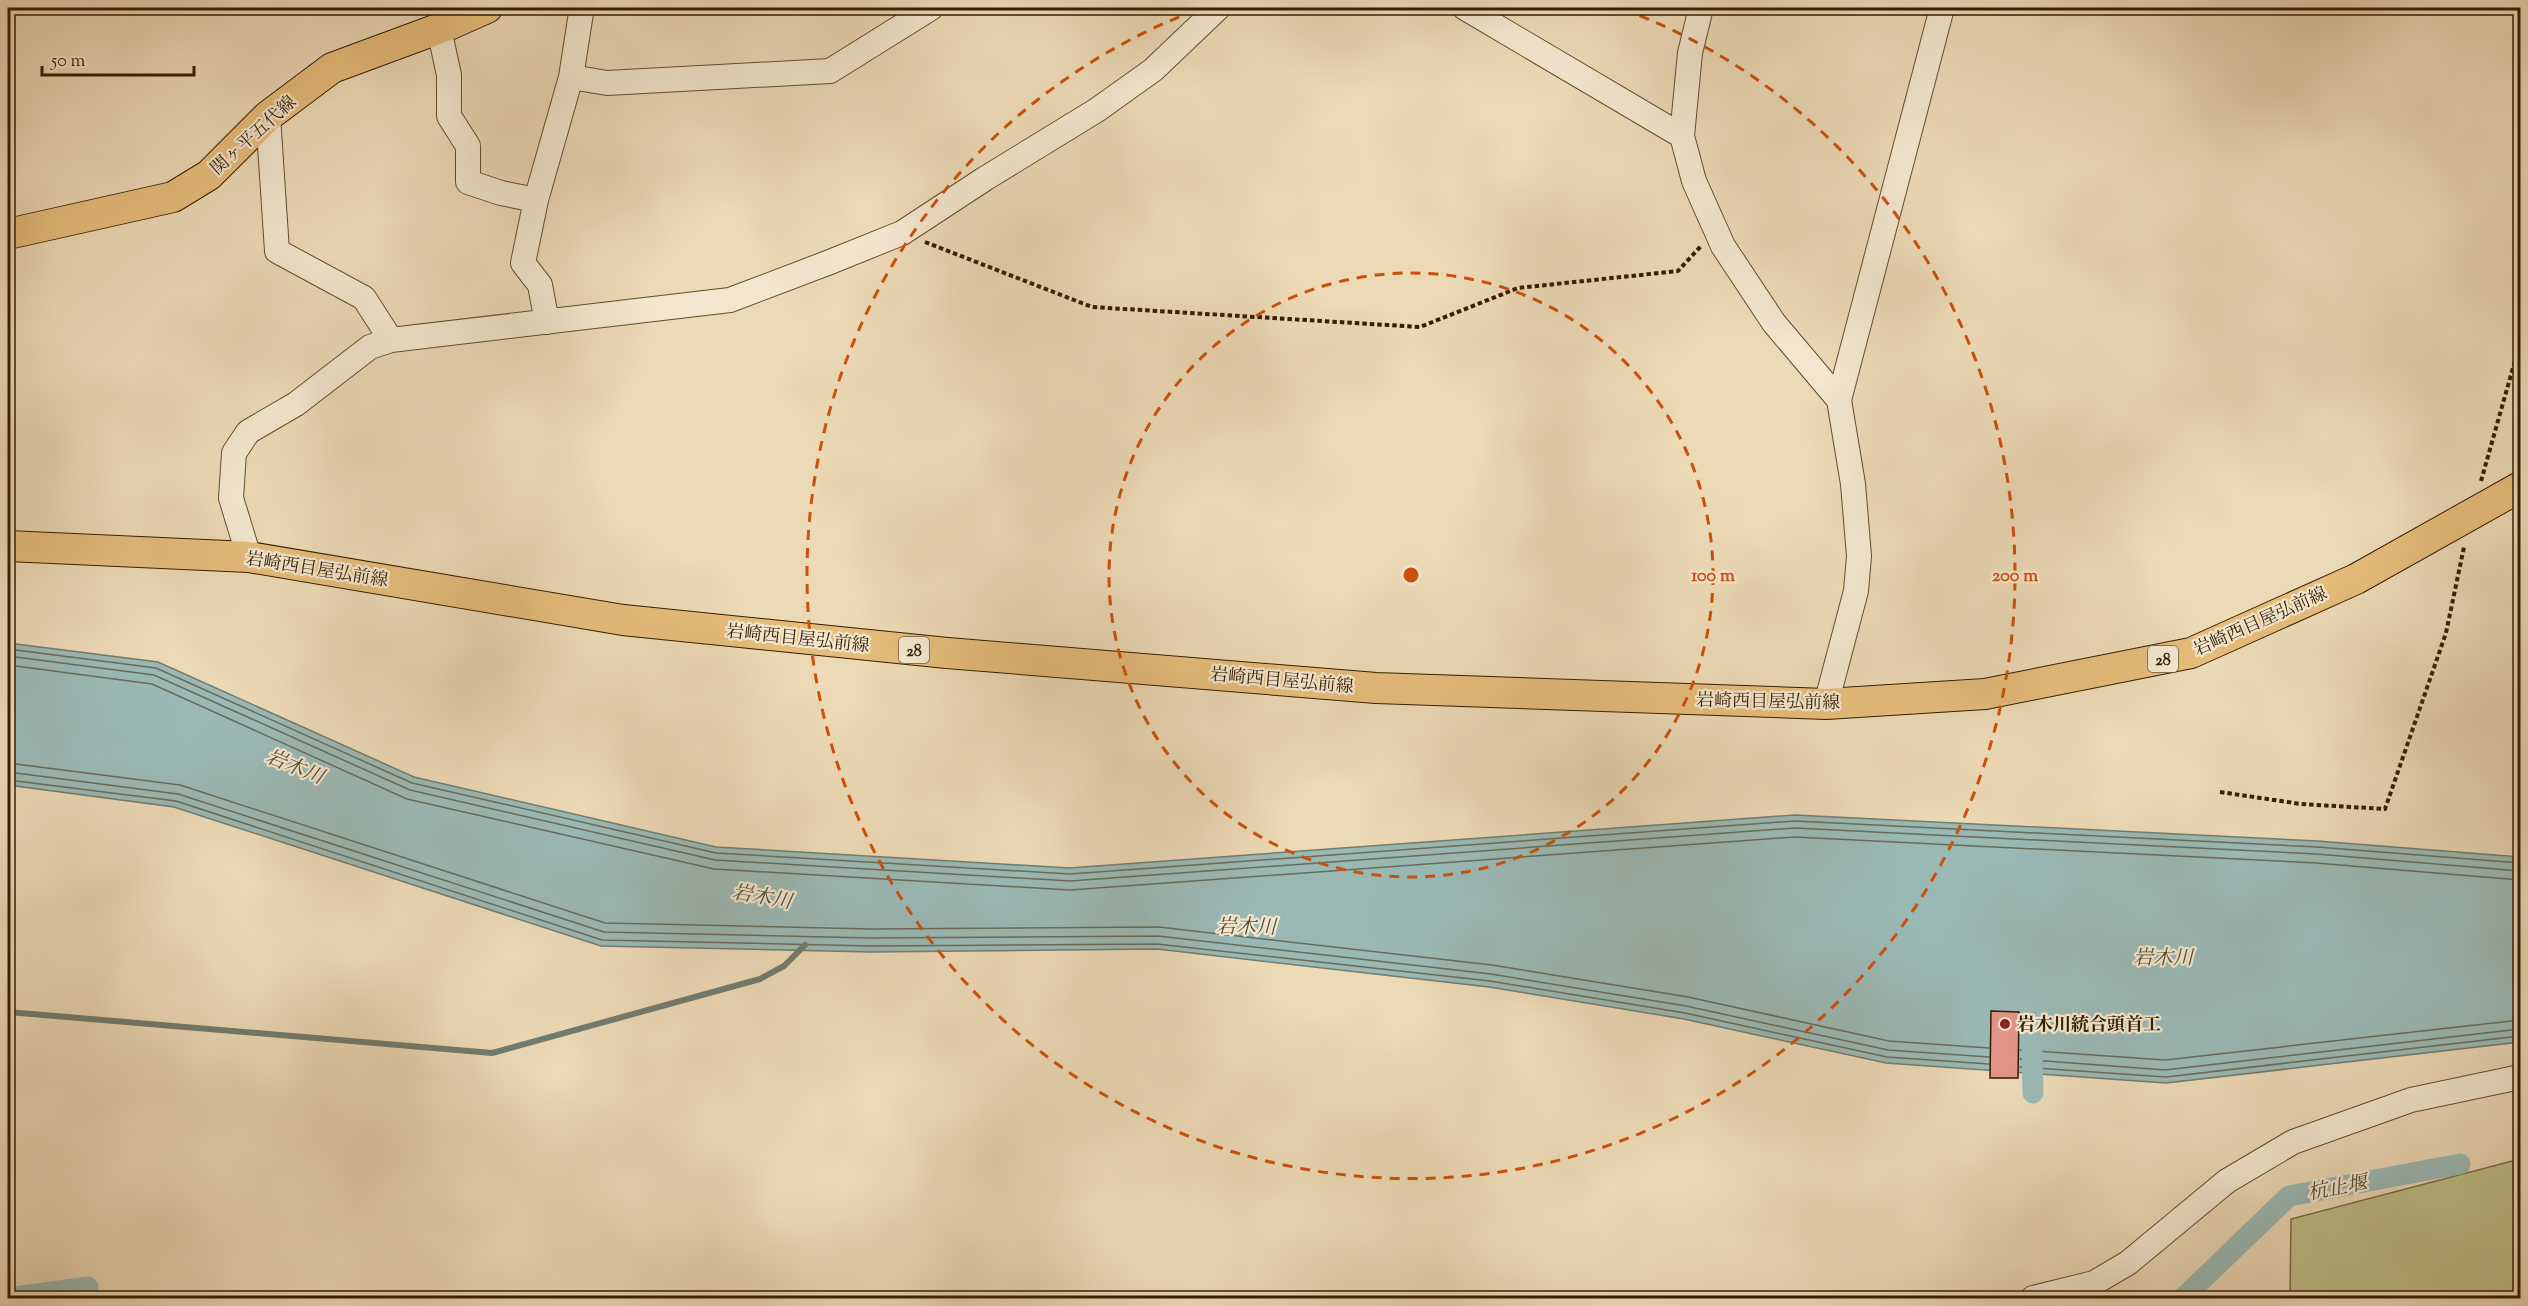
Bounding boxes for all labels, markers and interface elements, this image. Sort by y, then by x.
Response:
scale bar [42,39,194,77]
text: 50 m [50,49,86,75]
street label: 関ヶ平五代線 [206,91,303,182]
street label: 岩崎西目屋弘前線 [244,547,390,595]
text: 100 m [1691,564,1735,590]
text: 200 m [1992,564,2038,590]
centre of rings [1401,565,1421,585]
street label: 岩崎西目屋弘前線 [2190,582,2332,664]
street label: 岩崎西目屋弘前線 [725,620,871,660]
road number: 28 [899,637,929,663]
road number: 28 [2148,646,2178,672]
street label: 岩崎西目屋弘前線 [1209,663,1355,701]
street label: 岩崎西目屋弘前線 [1696,689,1840,717]
water label: 岩木川 [261,744,329,794]
water label: 岩木川 [730,879,796,918]
water label: 岩木川 [1216,913,1278,944]
water label: 岩木川 [2133,945,2195,974]
place label: 岩木川統合頭首工 [2017,1013,2161,1039]
marker: 岩木川統合頭首工 [1998,1017,2012,1031]
water label: 杭止堰 [2305,1169,2373,1209]

